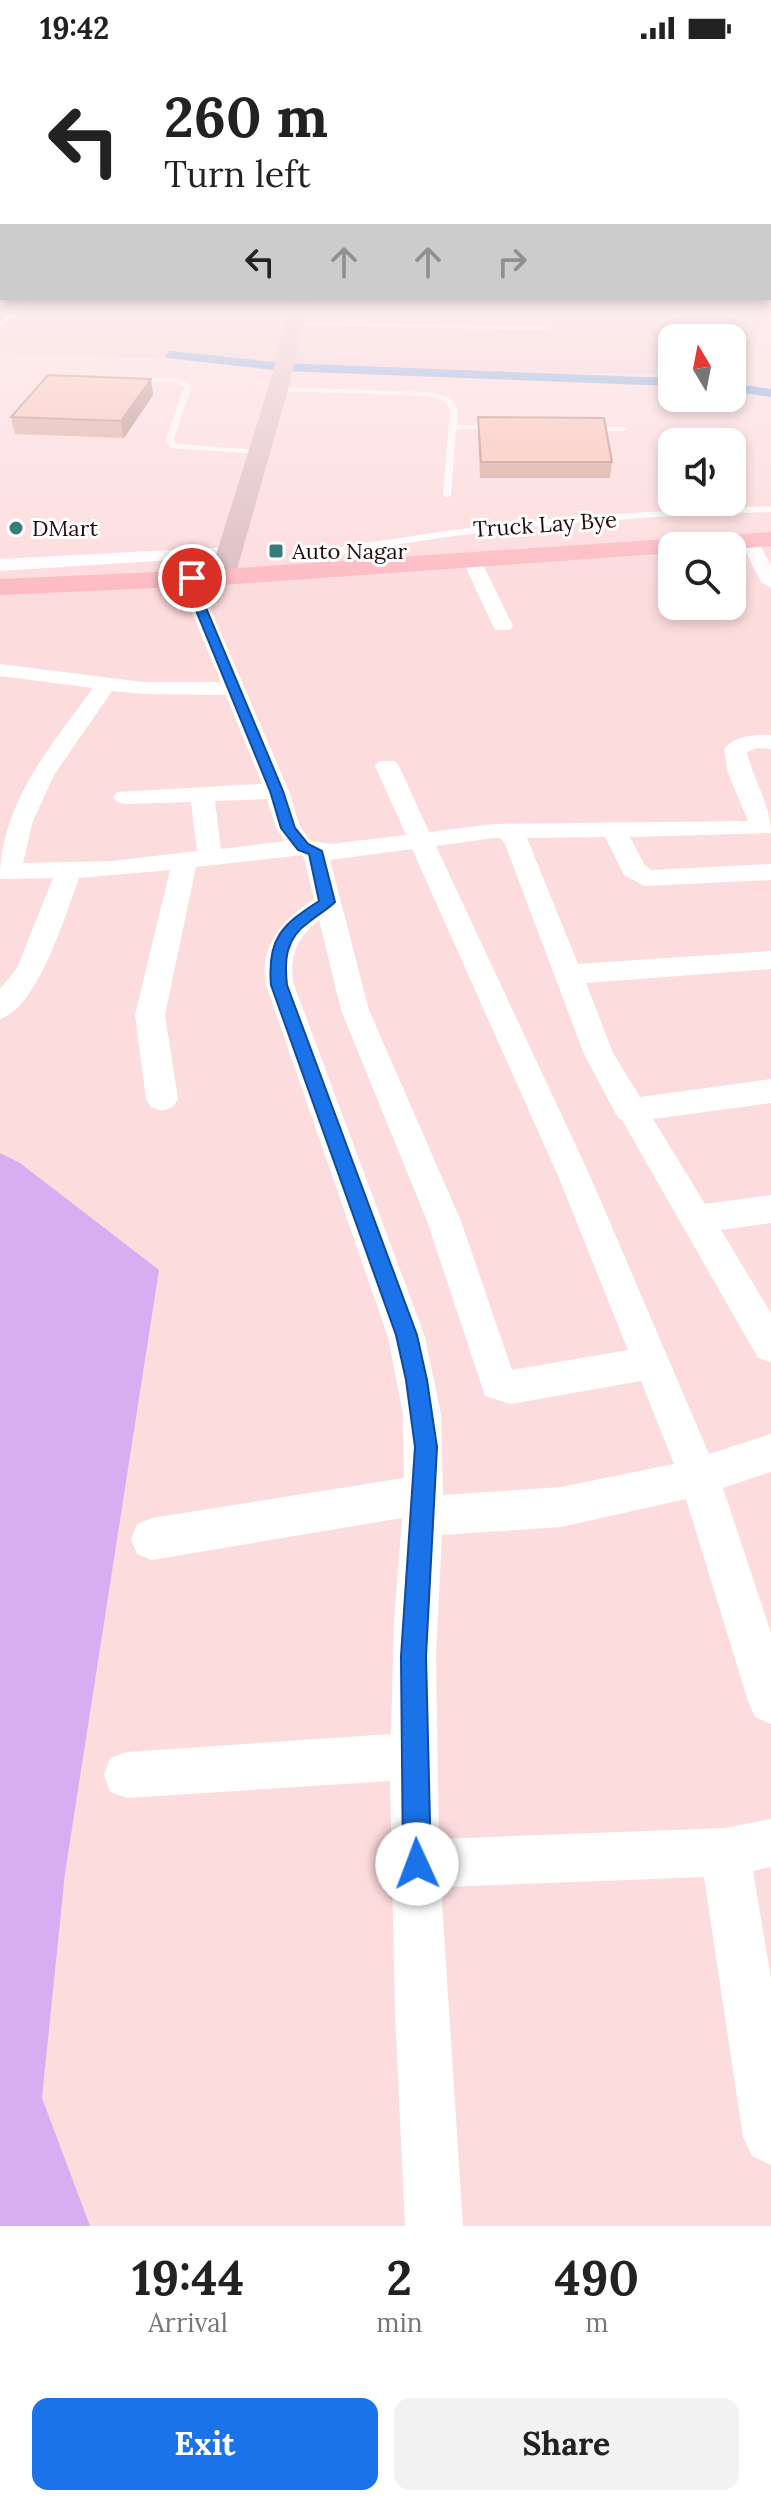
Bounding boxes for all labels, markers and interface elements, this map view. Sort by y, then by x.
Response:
text: 19:42 [40,9,109,47]
text: 260 m [164,81,328,152]
icon: left [32,88,136,192]
text: Turn left [164,151,311,197]
icon: left [238,240,282,284]
icon: ahead [322,240,366,284]
icon: ahead [406,240,450,284]
icon: right [490,240,534,284]
north arrow [658,324,746,412]
map controls [658,324,746,620]
button: sound [658,428,746,516]
street label: Truck Lay Bye [472,505,618,543]
place label: DMart [32,514,98,542]
marker: DMart [7,519,25,537]
button: search [658,532,746,620]
place label: Auto Nagar [291,537,408,565]
marker: Auto Nagar [267,542,285,560]
pin [158,544,226,612]
icon: arrive [170,556,214,600]
position arrow [375,1822,459,1906]
text: 19:44 [132,2247,244,2308]
text: 2 [387,2247,412,2308]
text: 490 [555,2247,639,2308]
text: Arrival [148,2306,228,2339]
text: min [376,2306,423,2339]
text: m [585,2306,608,2339]
button: Exit [32,2398,378,2490]
button: Share [394,2398,739,2490]

